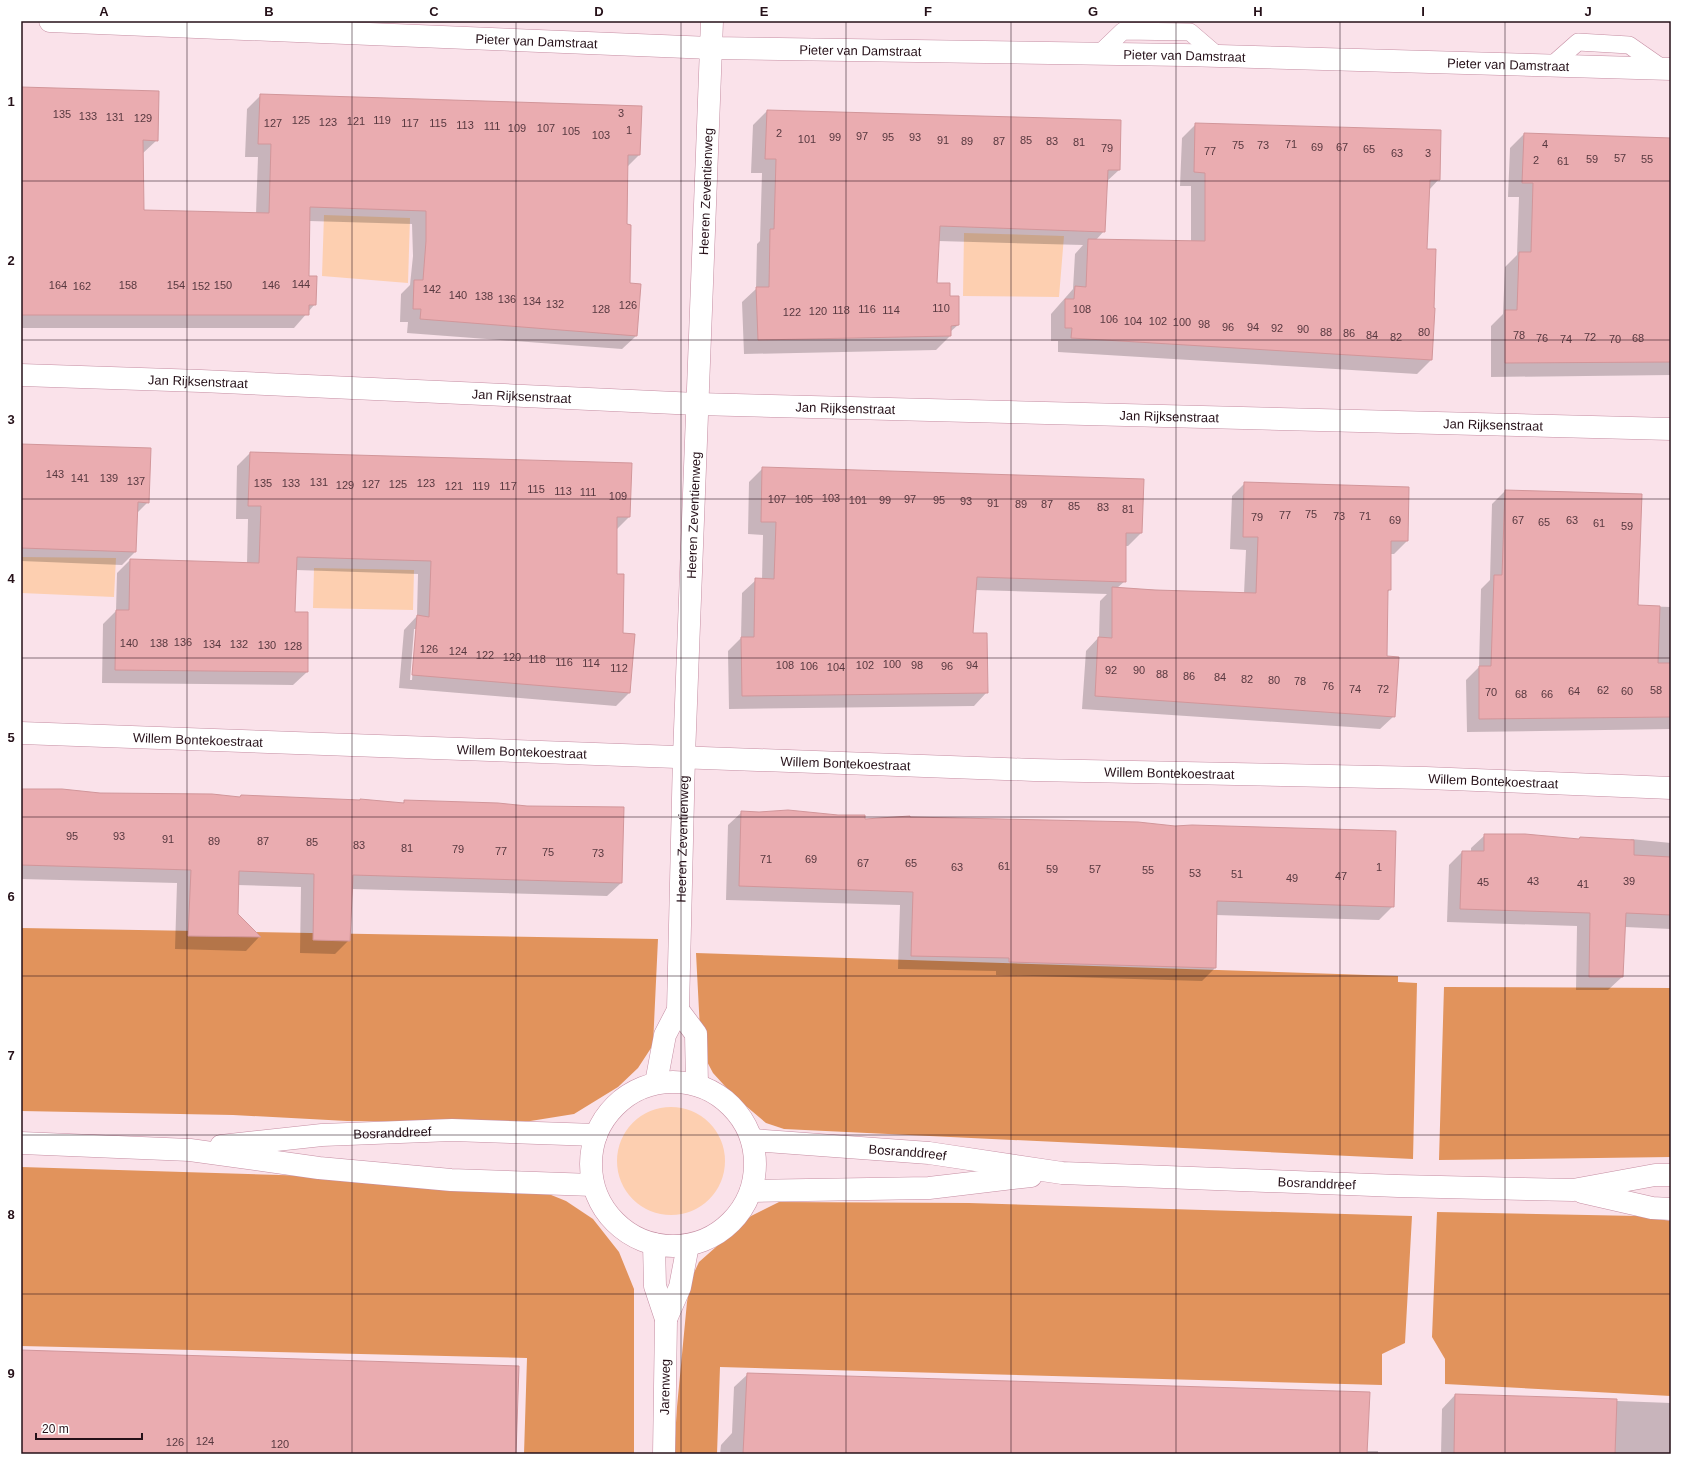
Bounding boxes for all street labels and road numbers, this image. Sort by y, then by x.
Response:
street label: Pieter van Damstraat [475,31,598,51]
street label: Pieter van Damstraat [799,42,922,59]
street label: Pieter van Damstraat [1123,47,1246,64]
street label: Pieter van Damstraat [1447,55,1570,74]
street label: Heeren Zeventienweg [696,128,715,255]
street label: Jan Rijksenstraat [148,372,248,391]
street label: Jan Rijksenstraat [471,386,572,406]
street label: Jan Rijksenstraat [795,399,896,417]
street label: Jan Rijksenstraat [1119,407,1220,425]
street label: Jan Rijksenstraat [1443,416,1544,433]
street label: Heeren Zeventienweg [683,451,703,579]
street label: Willem Bontekoestraat [133,730,264,749]
street label: Willem Bontekoestraat [456,741,587,761]
street label: Willem Bontekoestraat [780,753,911,773]
street label: Willem Bontekoestraat [1104,764,1235,782]
street label: Willem Bontekoestraat [1428,771,1559,791]
street label: Heeren Zeventienweg [673,775,691,903]
street label: Bosranddreef [353,1123,432,1141]
street label: Bosranddreef [868,1141,948,1163]
street label: Bosranddreef [1278,1174,1357,1192]
street label: Jarenweg [657,1359,673,1415]

